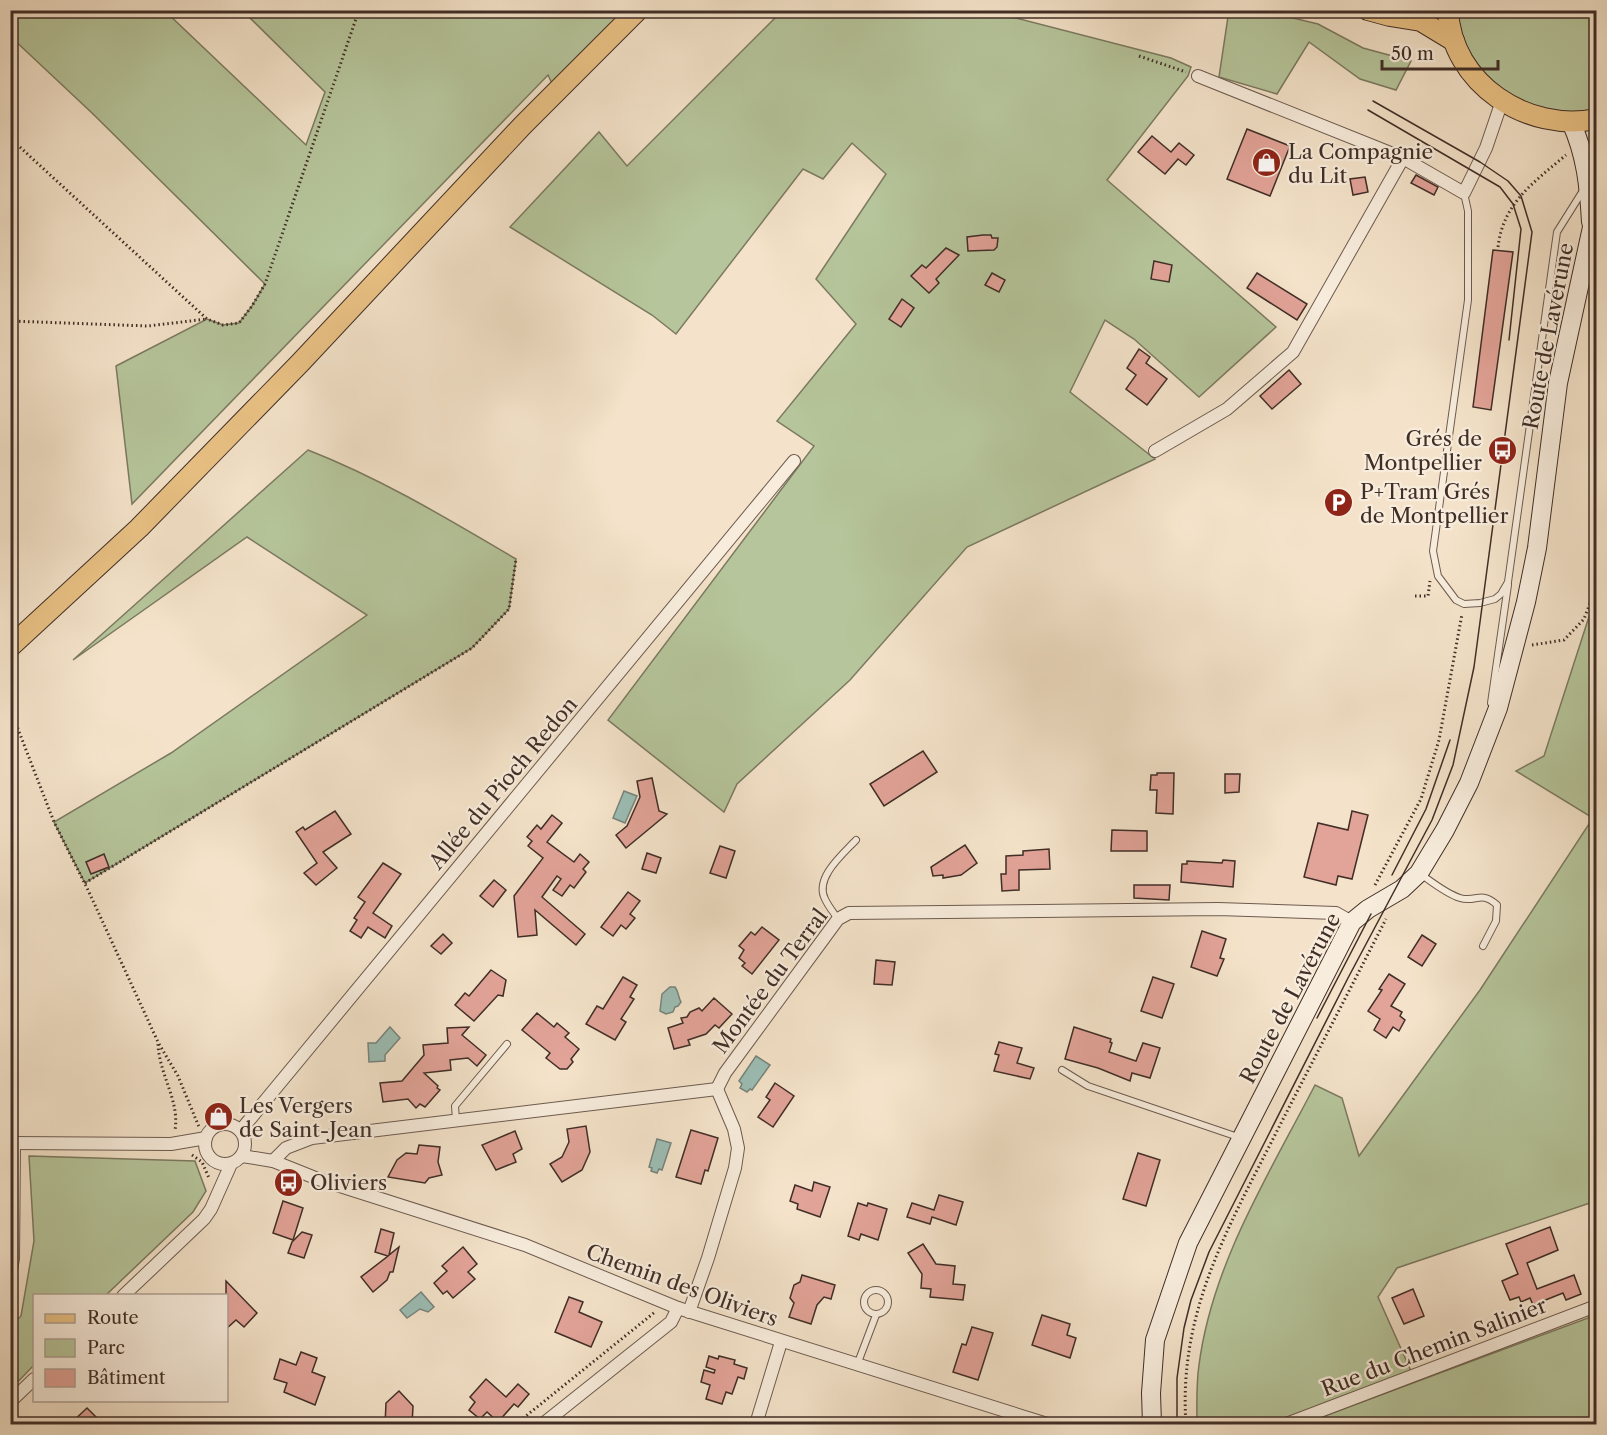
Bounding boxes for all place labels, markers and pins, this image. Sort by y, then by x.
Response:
place label: La Compagnie du Lit [1288,139,1433,188]
shop icon: La Compagnie du Lit [1251,147,1283,179]
place label: Grés de Montpellier [1364,426,1482,475]
bus stop icon: Grés de Montpellier [1487,434,1519,466]
place label: P+Tram Grés de Montpellier [1360,479,1509,528]
parking icon: P+Tram Grés de Montpellier [1323,487,1355,519]
place label: Les Vergers de Saint-Jean [239,1093,372,1142]
shop icon: Les Vergers de Saint-Jean [202,1101,234,1133]
bus stop icon: Oliviers [273,1166,305,1198]
place label: Oliviers [310,1170,387,1195]

